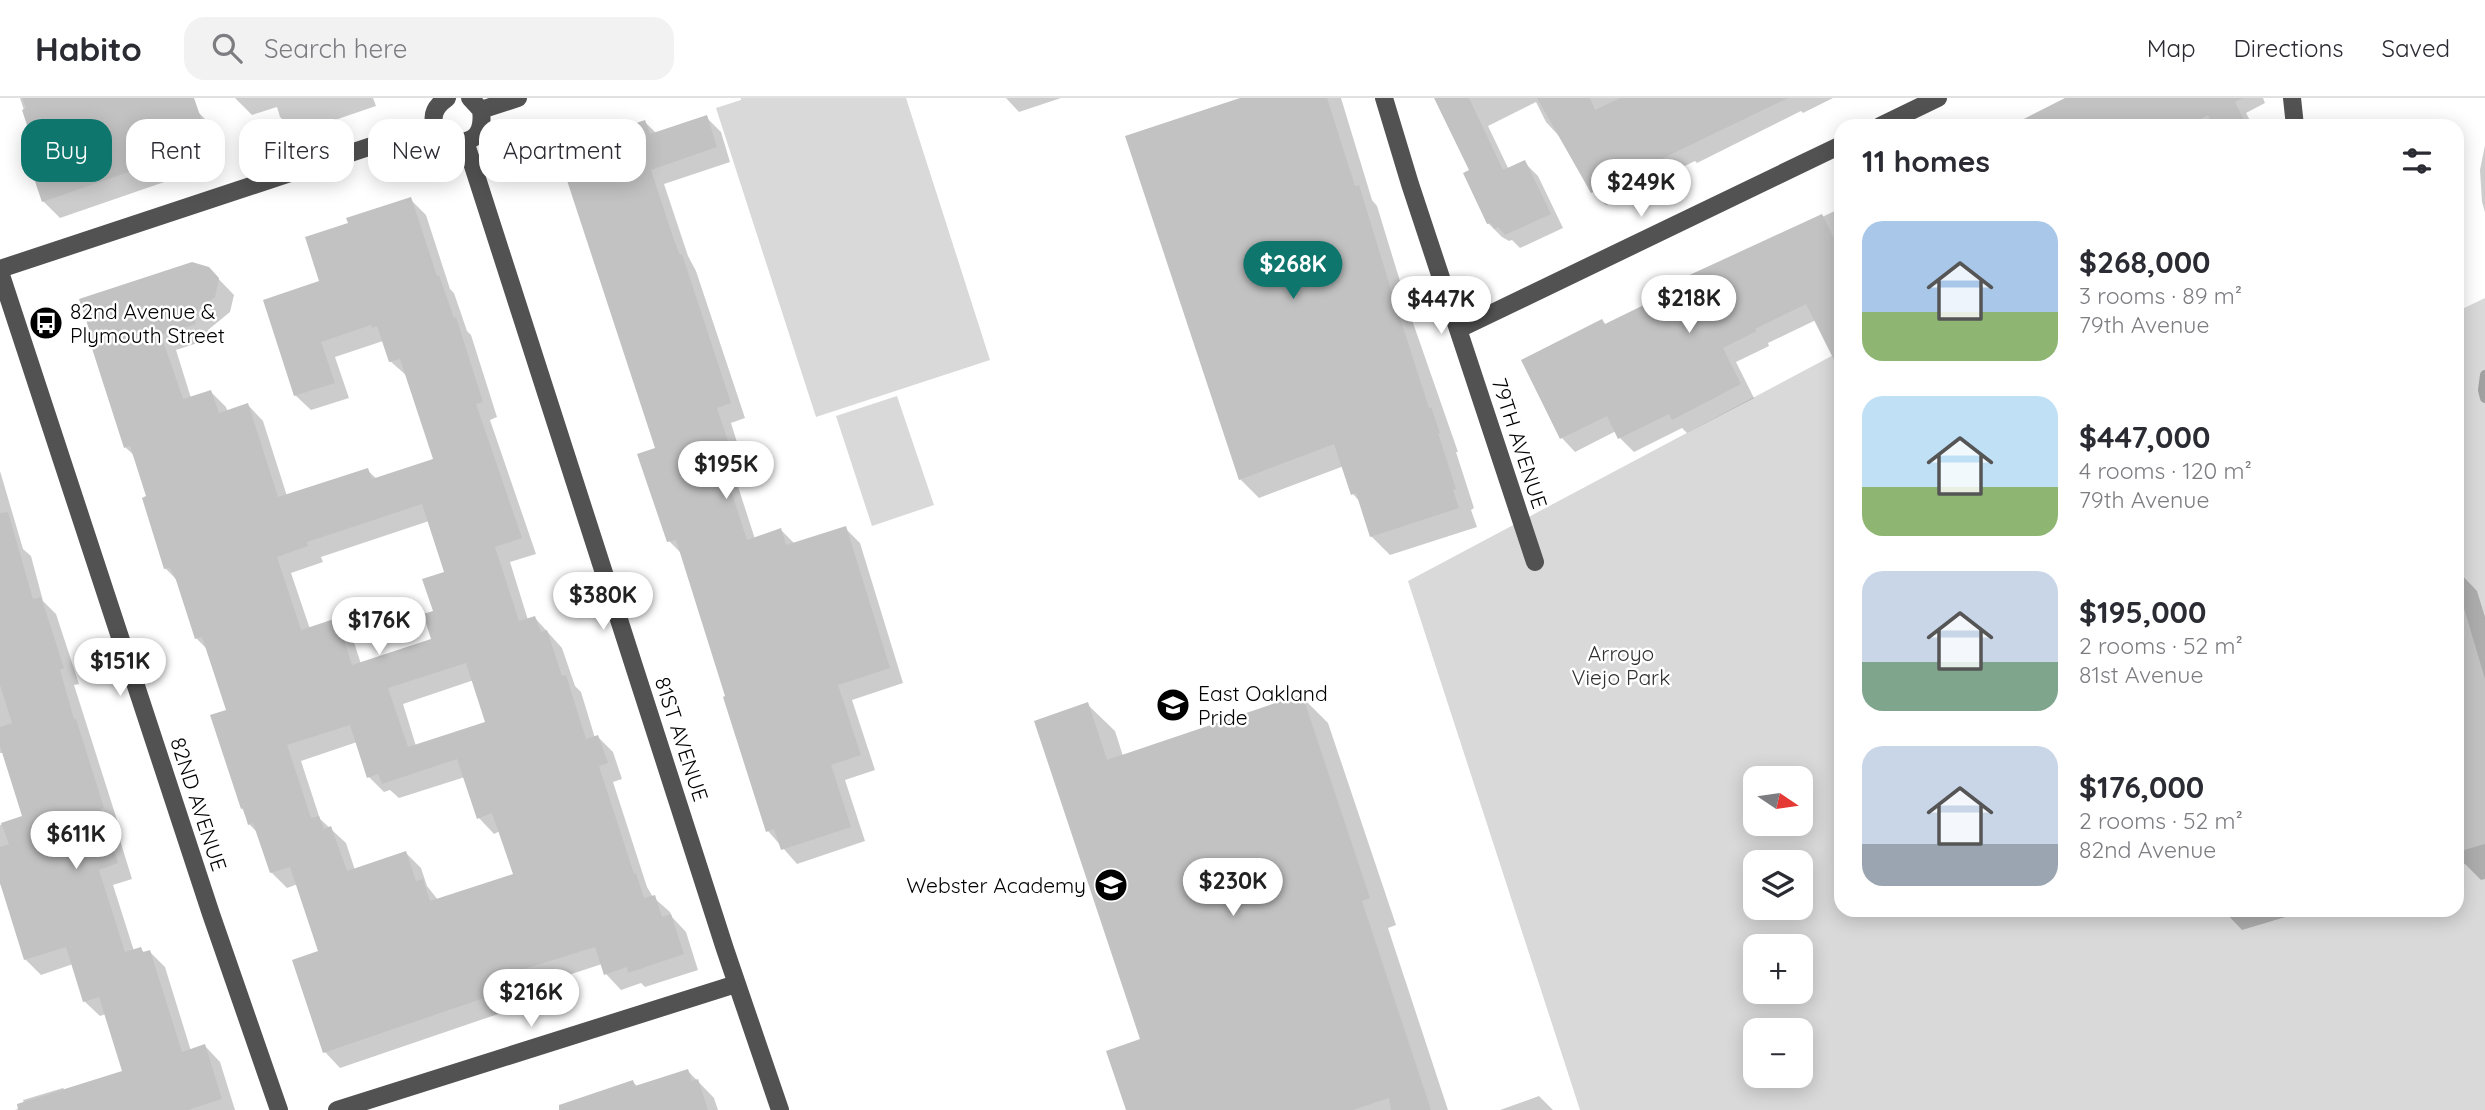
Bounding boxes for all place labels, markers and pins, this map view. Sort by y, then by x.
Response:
pin: $249K [1592,159,1690,219]
pin: $268K [1244,242,1342,301]
pin: $218K [1640,275,1738,335]
pin: $447K [1392,276,1490,336]
place label: 82nd Avenue & Plymouth Street [70,298,225,348]
bus stop icon: 82nd Avenue & Plymouth Street [27,304,65,342]
pin: $195K [677,442,775,501]
pin: $380K [554,573,652,632]
pin: $176K [330,598,428,657]
pin: $151K [71,638,169,698]
place label: East Oakland Pride [1198,680,1328,730]
school or university icon: East Oakland Pride [1154,686,1192,724]
pin: $611K [27,812,125,871]
pin: $230K [1184,858,1282,918]
school or university icon: Webster Academy [1092,866,1130,904]
place label: Webster Academy [906,872,1086,898]
pin: $216K [482,970,580,1029]

